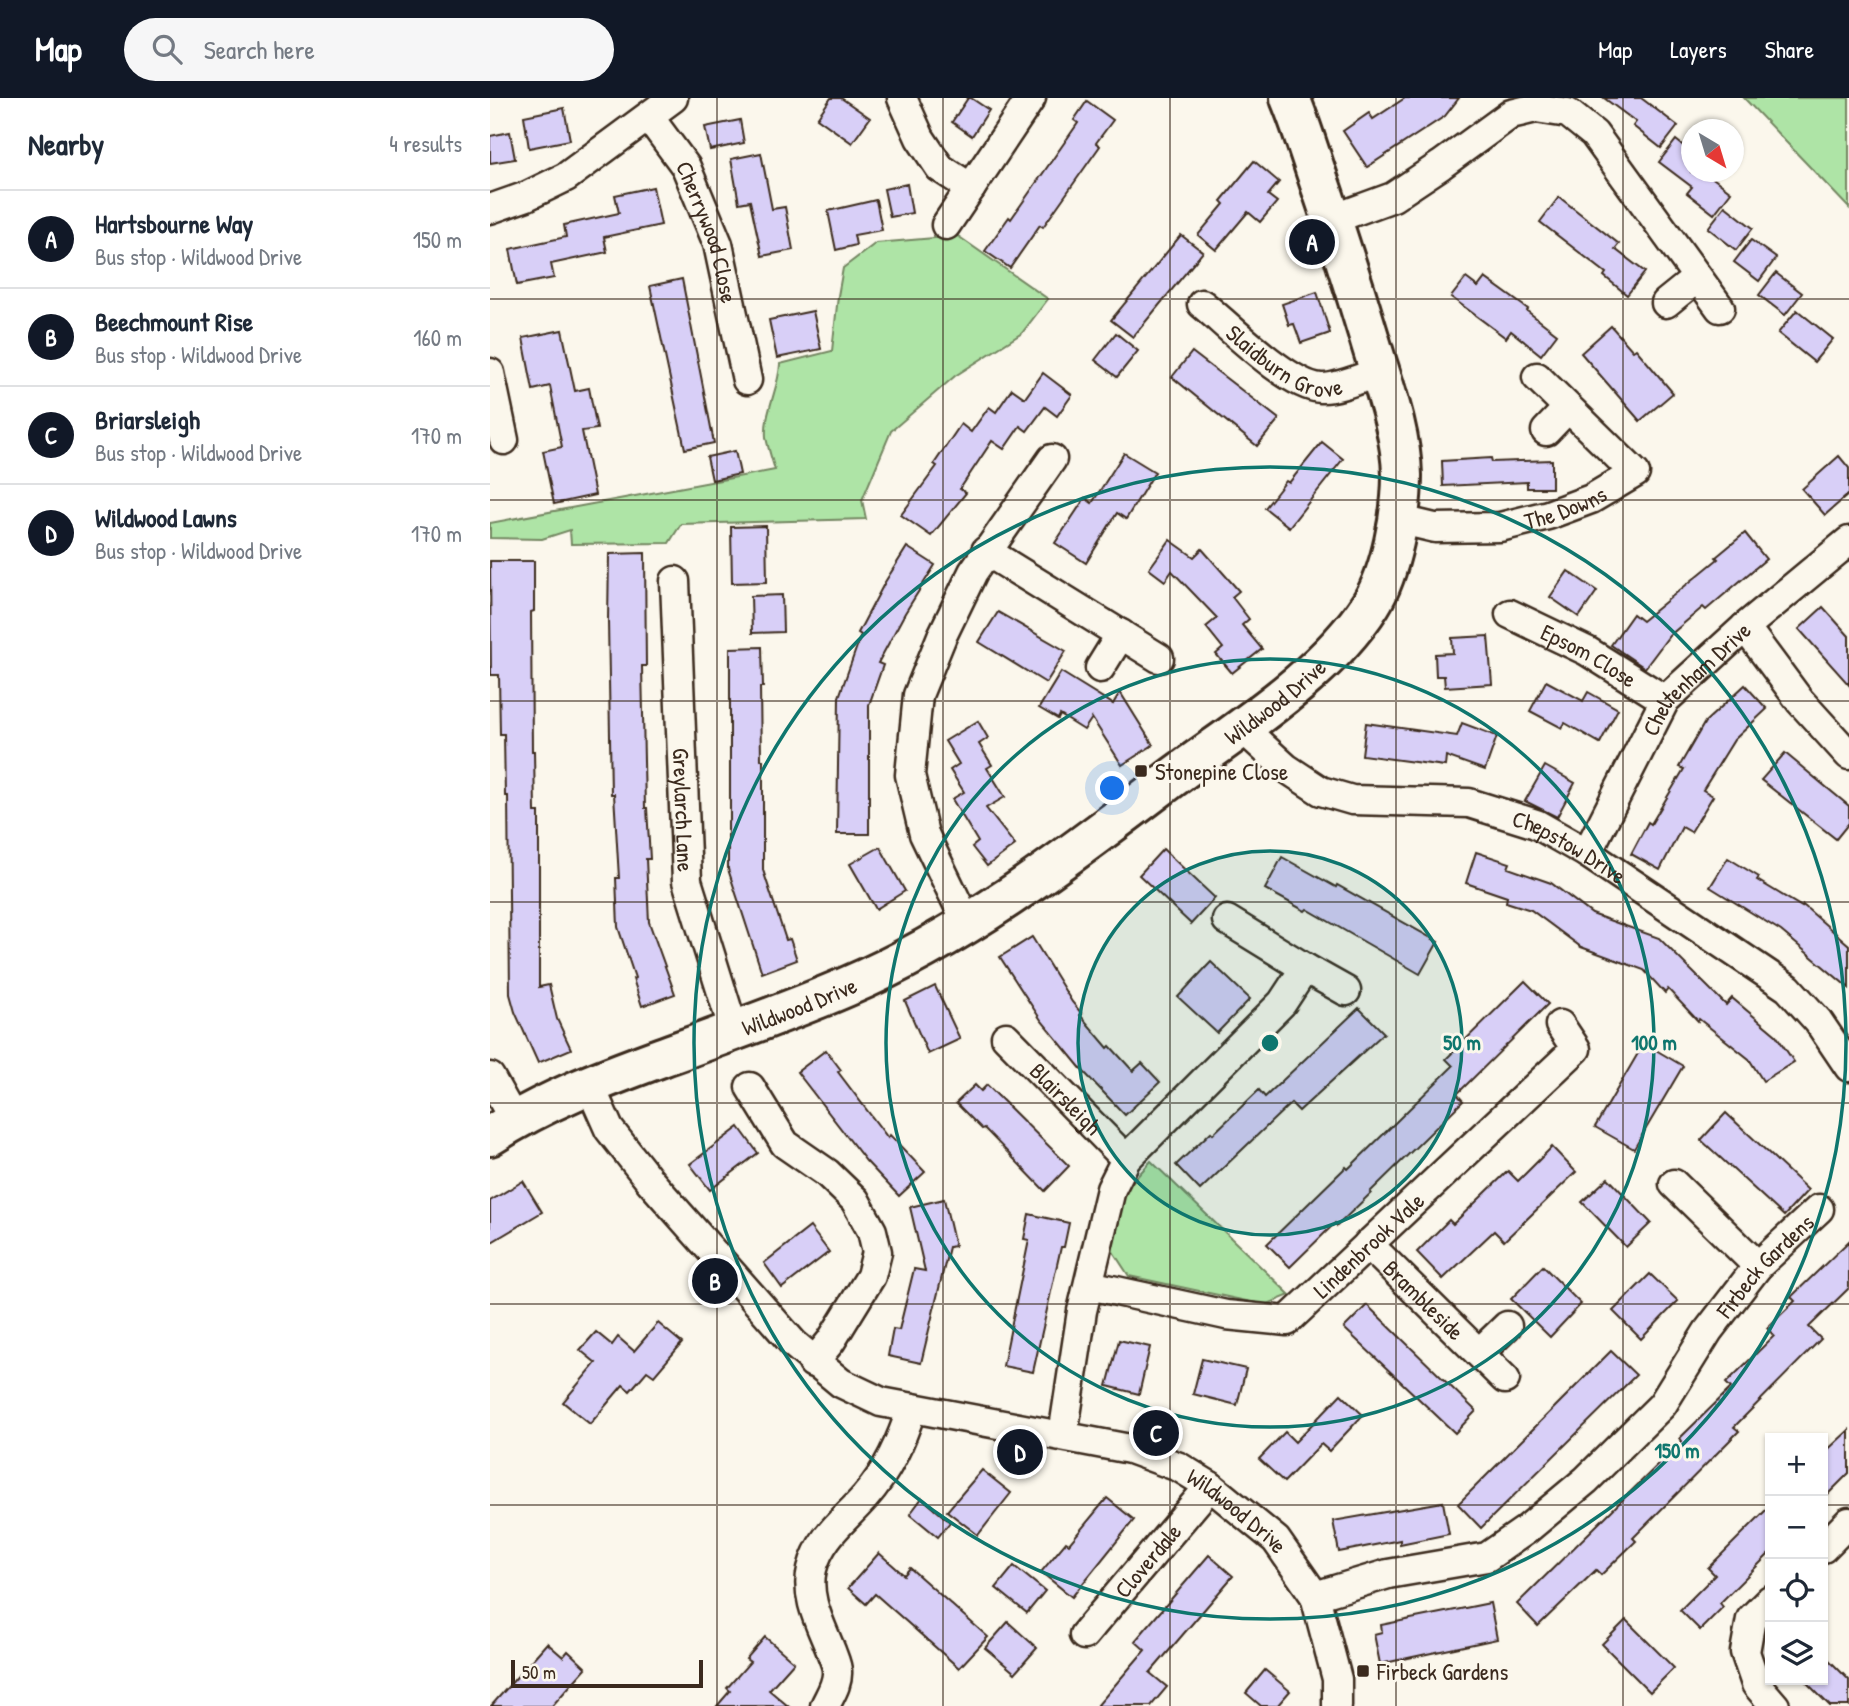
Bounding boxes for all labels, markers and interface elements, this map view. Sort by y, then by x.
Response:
search box [124,18,614,81]
text: Map [35,27,82,71]
icon: search [148,30,186,68]
text: Search here [204,32,315,67]
text: Map [1598,33,1632,65]
text: Layers [1670,33,1727,65]
text: Share [1765,33,1814,65]
north arrow [1681,119,1744,182]
text: Nearby [28,124,104,164]
text: 4 results [389,128,462,159]
street label: Cherrywood Close [670,156,746,306]
text: Hartsbourne Way [95,206,253,241]
pin: A [1289,216,1335,268]
text: A [45,224,57,255]
text: 150 m [413,224,462,255]
text: Bus stop · Wildwood Drive [95,241,302,272]
text: Beechmount Rise [95,304,253,339]
street label: Slaidburn Grove [1220,317,1345,404]
text: B [45,322,57,353]
text: 160 m [413,322,462,353]
text: Bus stop · Wildwood Drive [95,339,302,370]
text: Briarsleigh [95,402,200,437]
text: C [45,420,57,451]
text: 170 m [411,420,462,451]
text: Bus stop · Wildwood Drive [95,437,302,468]
street label: The Downs [1521,478,1612,536]
text: Wildwood Lawns [95,500,237,535]
text: D [46,518,56,549]
text: 170 m [411,518,462,549]
text: Bus stop · Wildwood Drive [95,535,302,566]
street label: Cheltenham Drive [1634,614,1757,741]
street label: Epsom Close [1536,616,1643,694]
street label: Wildwood Drive [1218,652,1332,751]
street label: Greylarch Lane [666,747,702,872]
place label: Stonepine Close [1155,756,1288,787]
marker: Stonepine Close [1133,763,1149,779]
your location [1095,771,1129,805]
street label: Chepstow Drive [1509,802,1632,891]
street label: Wildwood Drive [737,969,861,1042]
text: 50 m [1443,1028,1481,1057]
text: 100 m [1631,1028,1677,1057]
centre of rings [1258,1031,1282,1055]
street label: Blairsleigh [1024,1055,1109,1142]
street label: Lindenbrook Vale [1306,1185,1430,1304]
street label: Firbeck Gardens [1708,1206,1820,1324]
street label: Brambleside [1377,1253,1472,1346]
pin: B [692,1255,738,1307]
pin: C [1133,1407,1179,1459]
pin: D [997,1426,1043,1478]
map controls [1765,1433,1828,1685]
button: + [1765,1433,1828,1496]
text: 150 m [1654,1436,1700,1465]
street label: Wildwood Drive [1182,1460,1296,1559]
button: − [1765,1496,1828,1559]
street label: Cloverdale [1107,1516,1188,1604]
button: locate [1765,1559,1828,1622]
button: layers [1765,1622,1828,1685]
place label: Firbeck Gardens [1376,1656,1508,1687]
scale bar [511,1657,704,1689]
text: 50 m [522,1659,556,1685]
marker: Firbeck Gardens [1355,1663,1371,1679]

